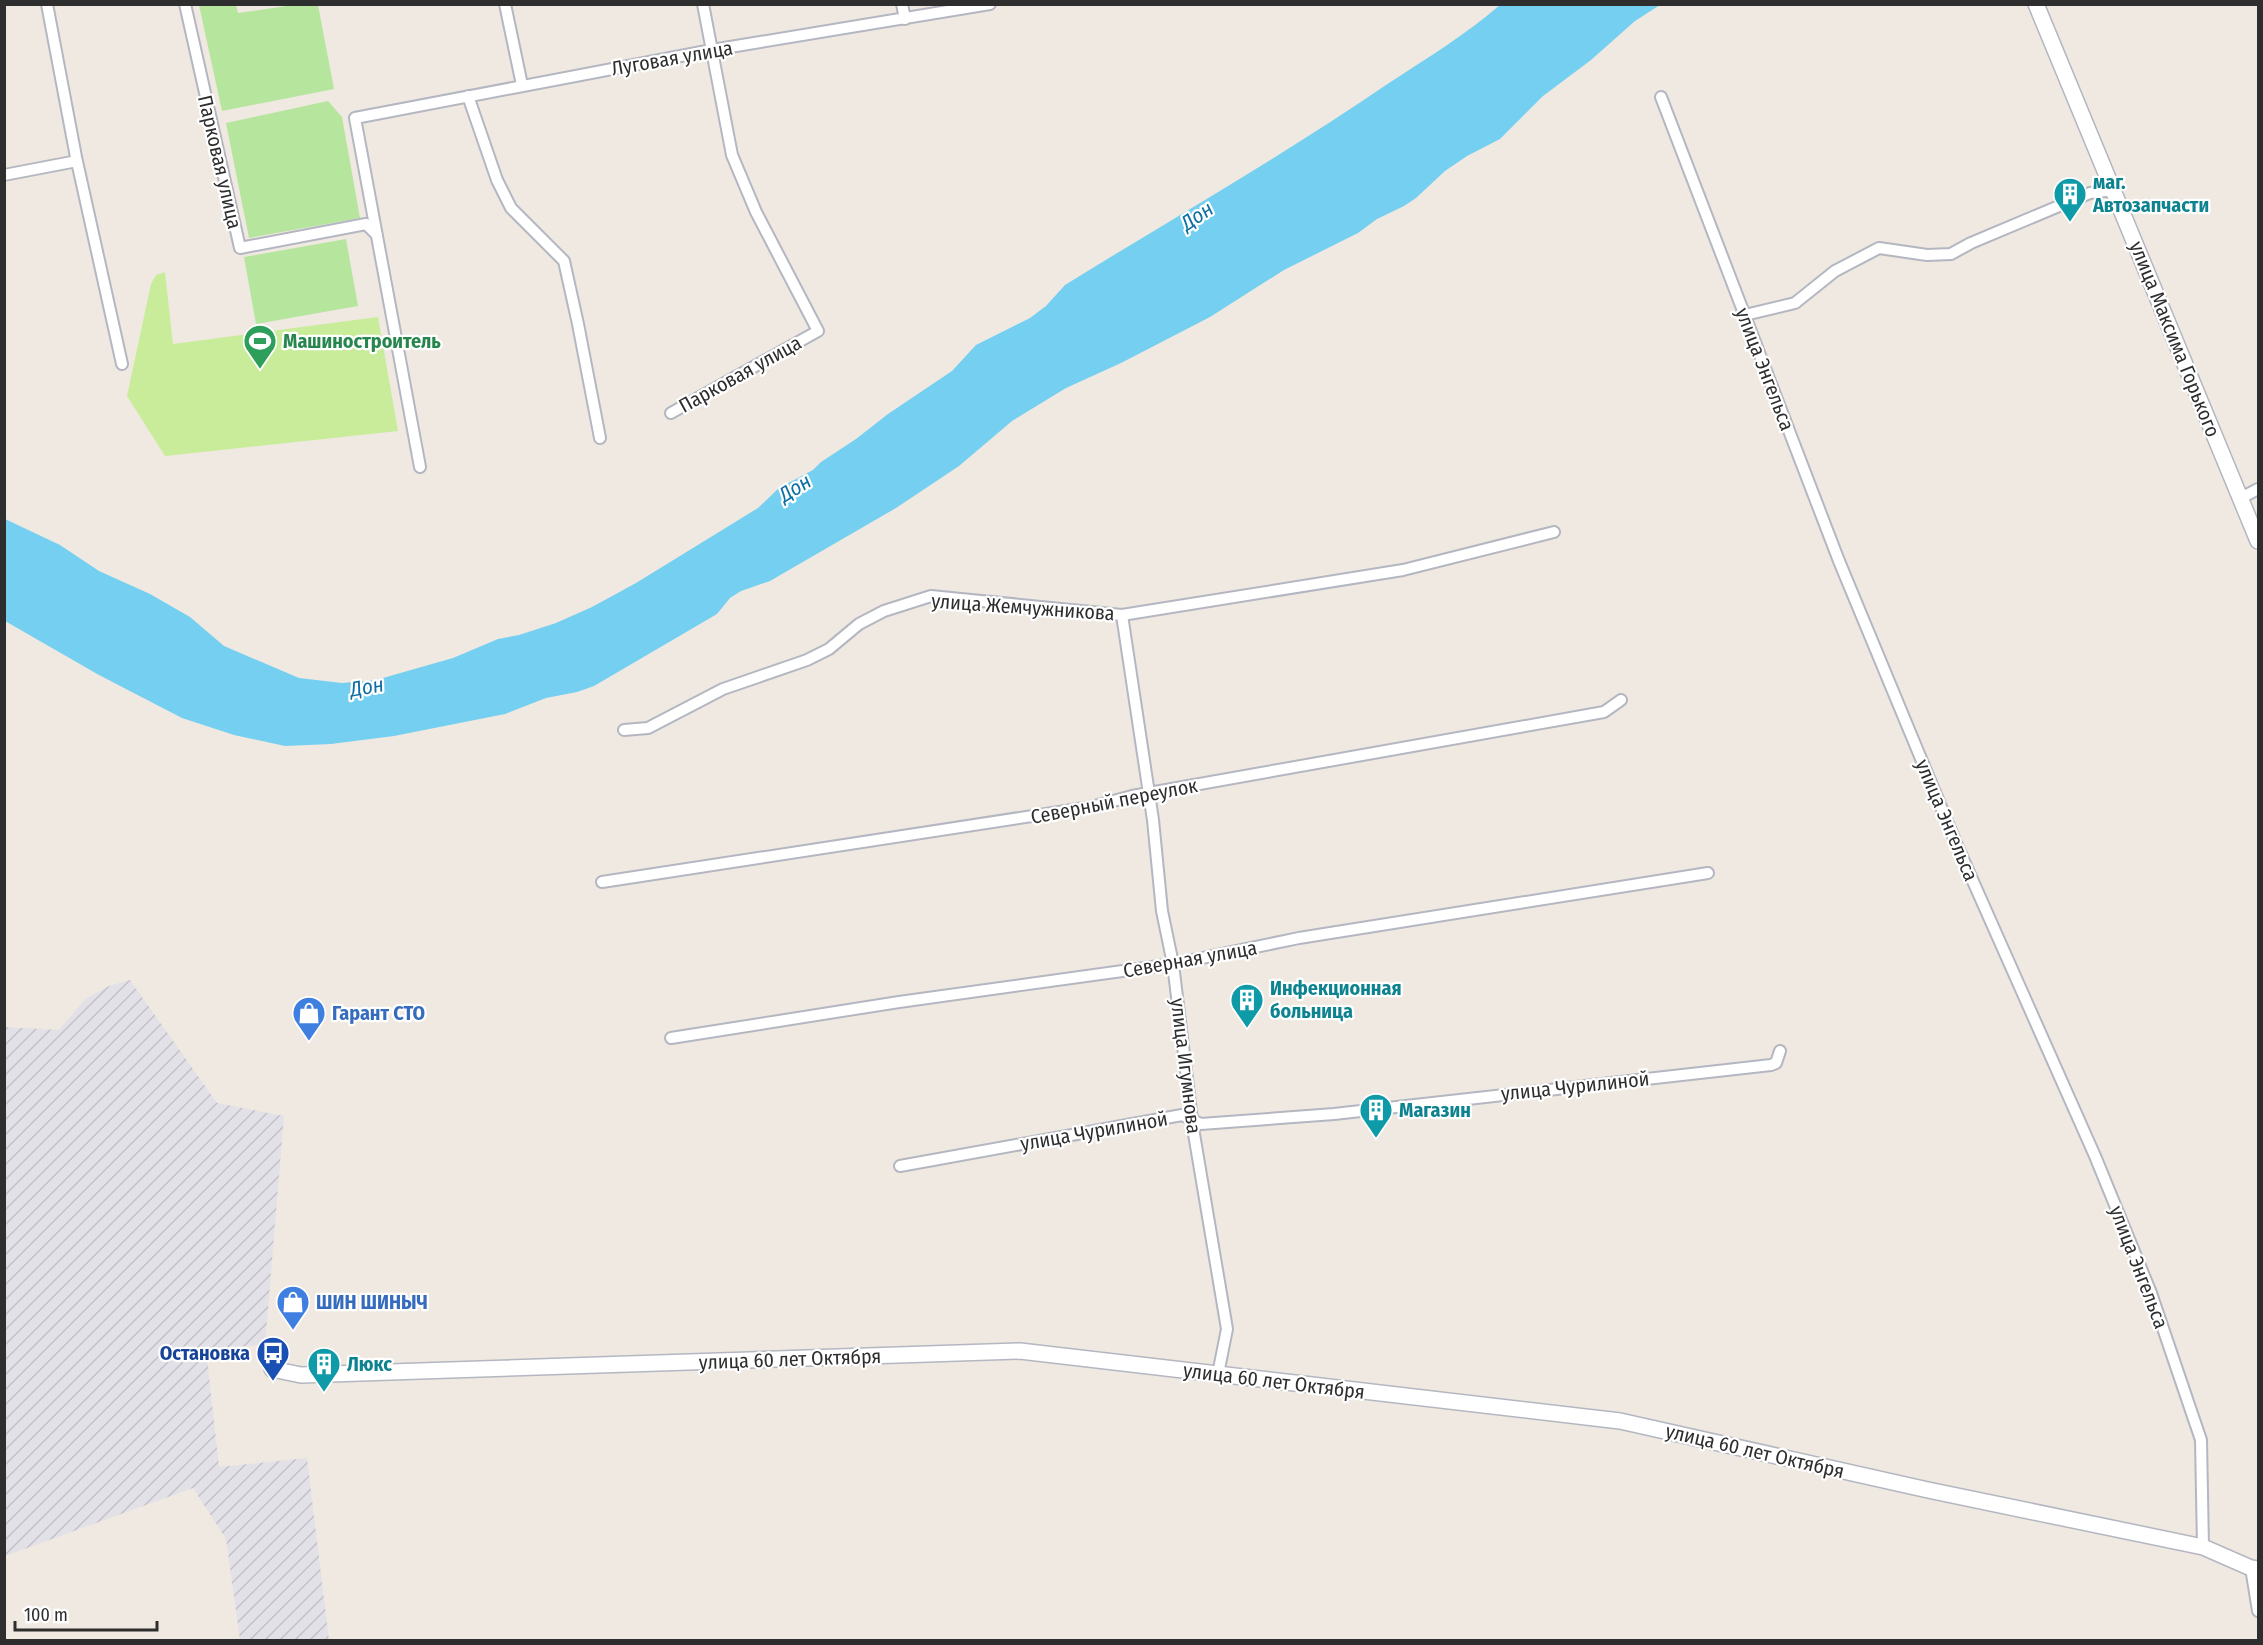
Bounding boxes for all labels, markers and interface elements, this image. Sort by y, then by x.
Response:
street label: Луговая улица [609,36,735,80]
street label: Парковая улица [193,93,247,231]
place label: маг. Автозапчасти [2092,170,2209,217]
building icon: маг. Автозапчасти [2052,176,2088,223]
water label: Дон [1174,196,1218,237]
street label: улица Максима Горького [2125,238,2225,440]
street label: улица Энгельса [1731,304,1799,434]
sports icon: Машиностроитель [242,323,278,370]
place label: Машиностроитель [283,329,441,353]
street label: Парковая улица [674,330,806,418]
water label: Дон [772,468,816,509]
street label: улица Жемчужникова [931,589,1115,625]
water label: Дон [346,671,386,703]
street label: улица Энгельса [1911,756,1983,884]
street label: Северный переулок [1029,773,1200,829]
street label: Северная улица [1121,935,1259,983]
place label: Инфекционная больница [1270,976,1401,1023]
building icon: Инфекционная больница [1229,982,1265,1029]
shop icon: Гарант СТО [291,995,327,1042]
street label: улица Игумнова [1166,997,1206,1135]
place label: Гарант СТО [332,1001,425,1025]
street label: улица Чурилиной [1500,1066,1650,1106]
building icon: Магазин [1358,1092,1394,1139]
place label: Магазин [1399,1098,1471,1122]
street label: улица Чурилиной [1019,1106,1169,1156]
street label: улица Энгельса [2105,1202,2173,1332]
shop icon: ШИН ШИНЫЧ [275,1284,311,1331]
place label: ШИН ШИНЫЧ [316,1290,428,1314]
bus stop icon: Остановка [255,1335,291,1382]
place label: Остановка [160,1341,250,1365]
street label: улица 60 лет Октября [698,1344,882,1374]
building icon: Люкс [306,1346,342,1393]
place label: Люкс [347,1352,392,1376]
street label: улица 60 лет Октября [1182,1358,1366,1404]
street label: улица 60 лет Октября [1663,1419,1847,1483]
scale bar [15,1594,158,1632]
text: 100 m [24,1604,68,1626]

